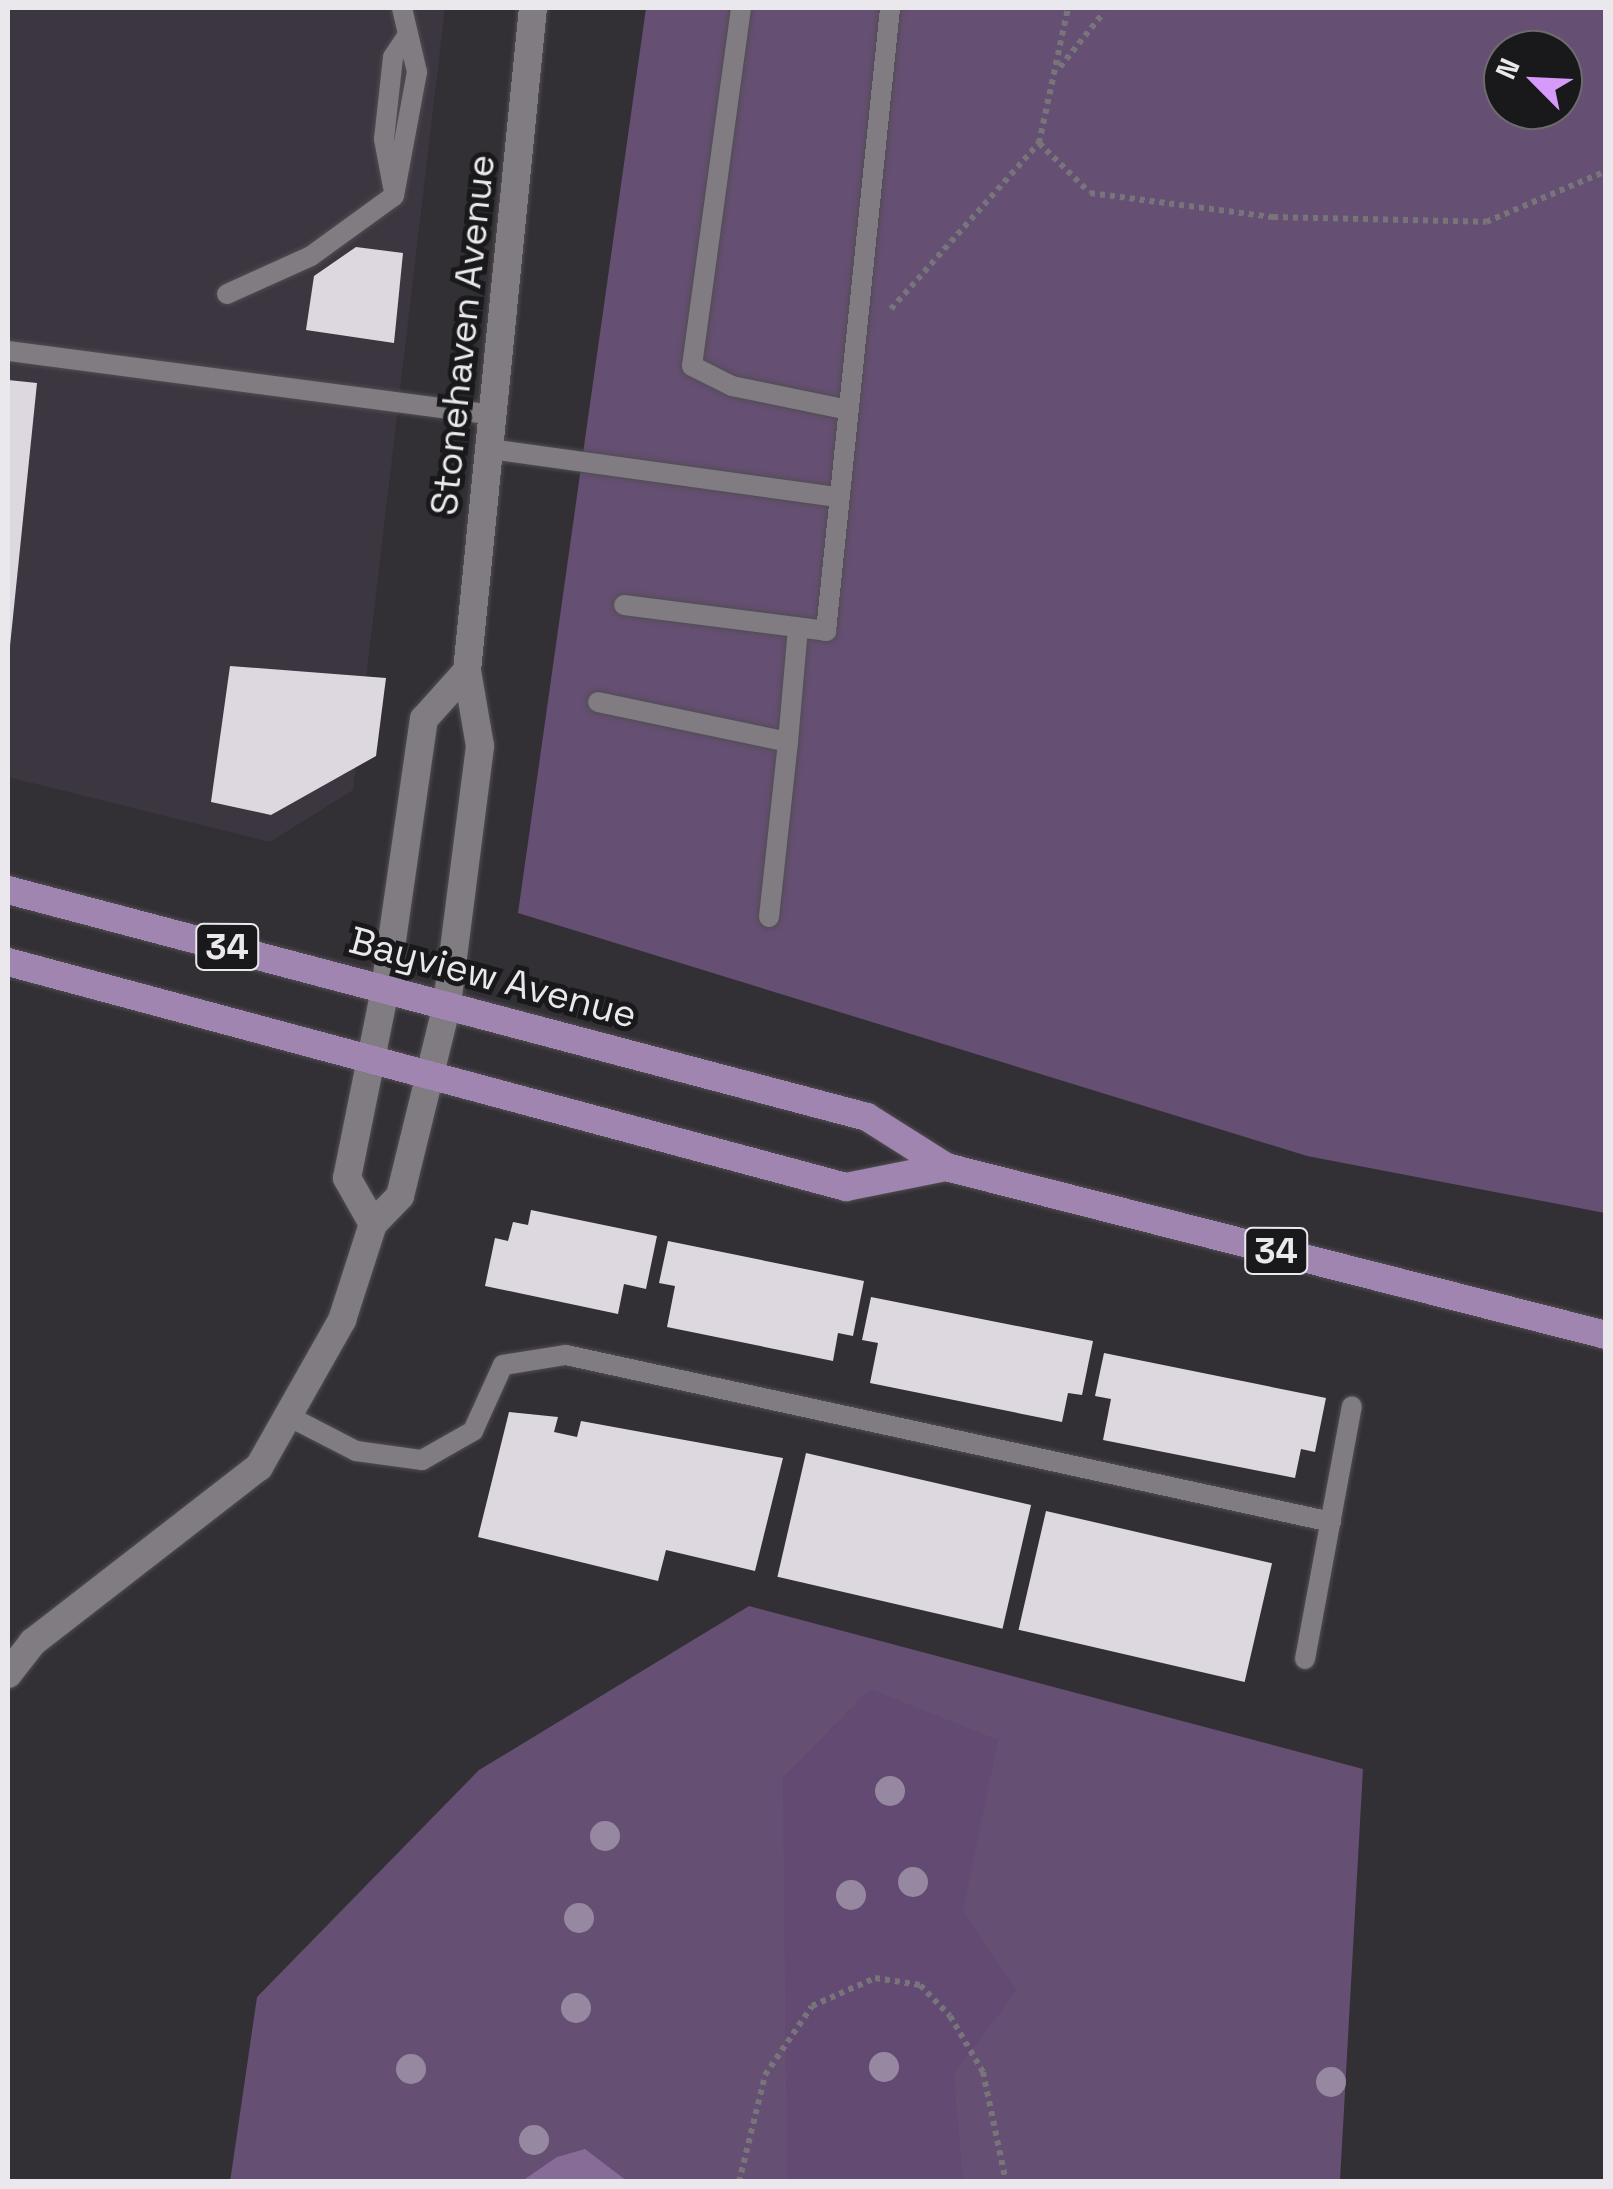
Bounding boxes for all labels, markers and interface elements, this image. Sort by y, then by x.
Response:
north arrow [1483,30,1583,130]
text: N [1487,53,1528,85]
street label: Stonehaven Avenue [421,152,505,518]
road number: 34 [194,917,260,977]
street label: Bayview Avenue [344,918,642,1038]
road number: 34 [1244,1221,1308,1281]

